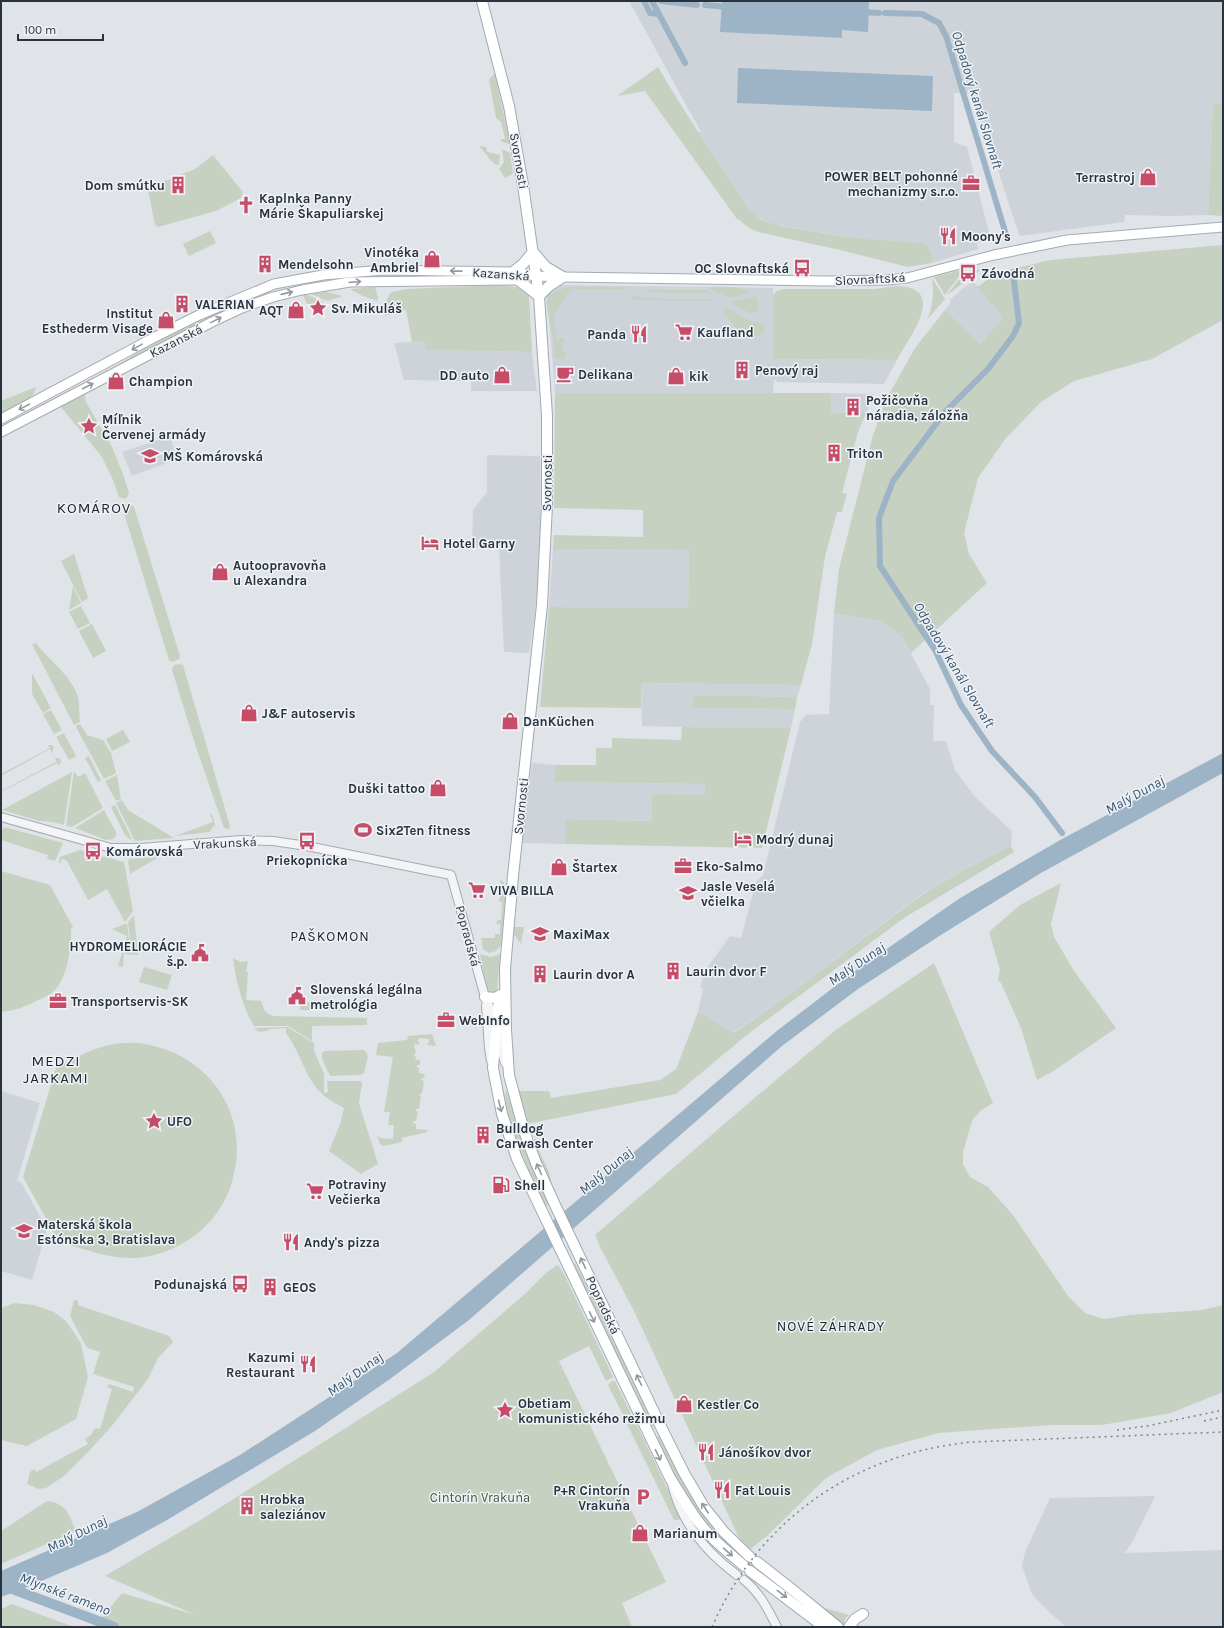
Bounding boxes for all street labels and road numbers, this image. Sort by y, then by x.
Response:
street label: Svornosti [507,132,531,190]
street label: Kazanská [472,265,530,283]
street label: Slovnaftská [834,270,906,288]
street label: Kazanská [147,321,205,361]
street label: Svornosti [539,454,555,512]
street label: Svornosti [511,777,531,835]
street label: Vrakunská [193,834,257,852]
street label: Popradská [453,904,483,968]
street label: Popradská [583,1273,623,1337]

